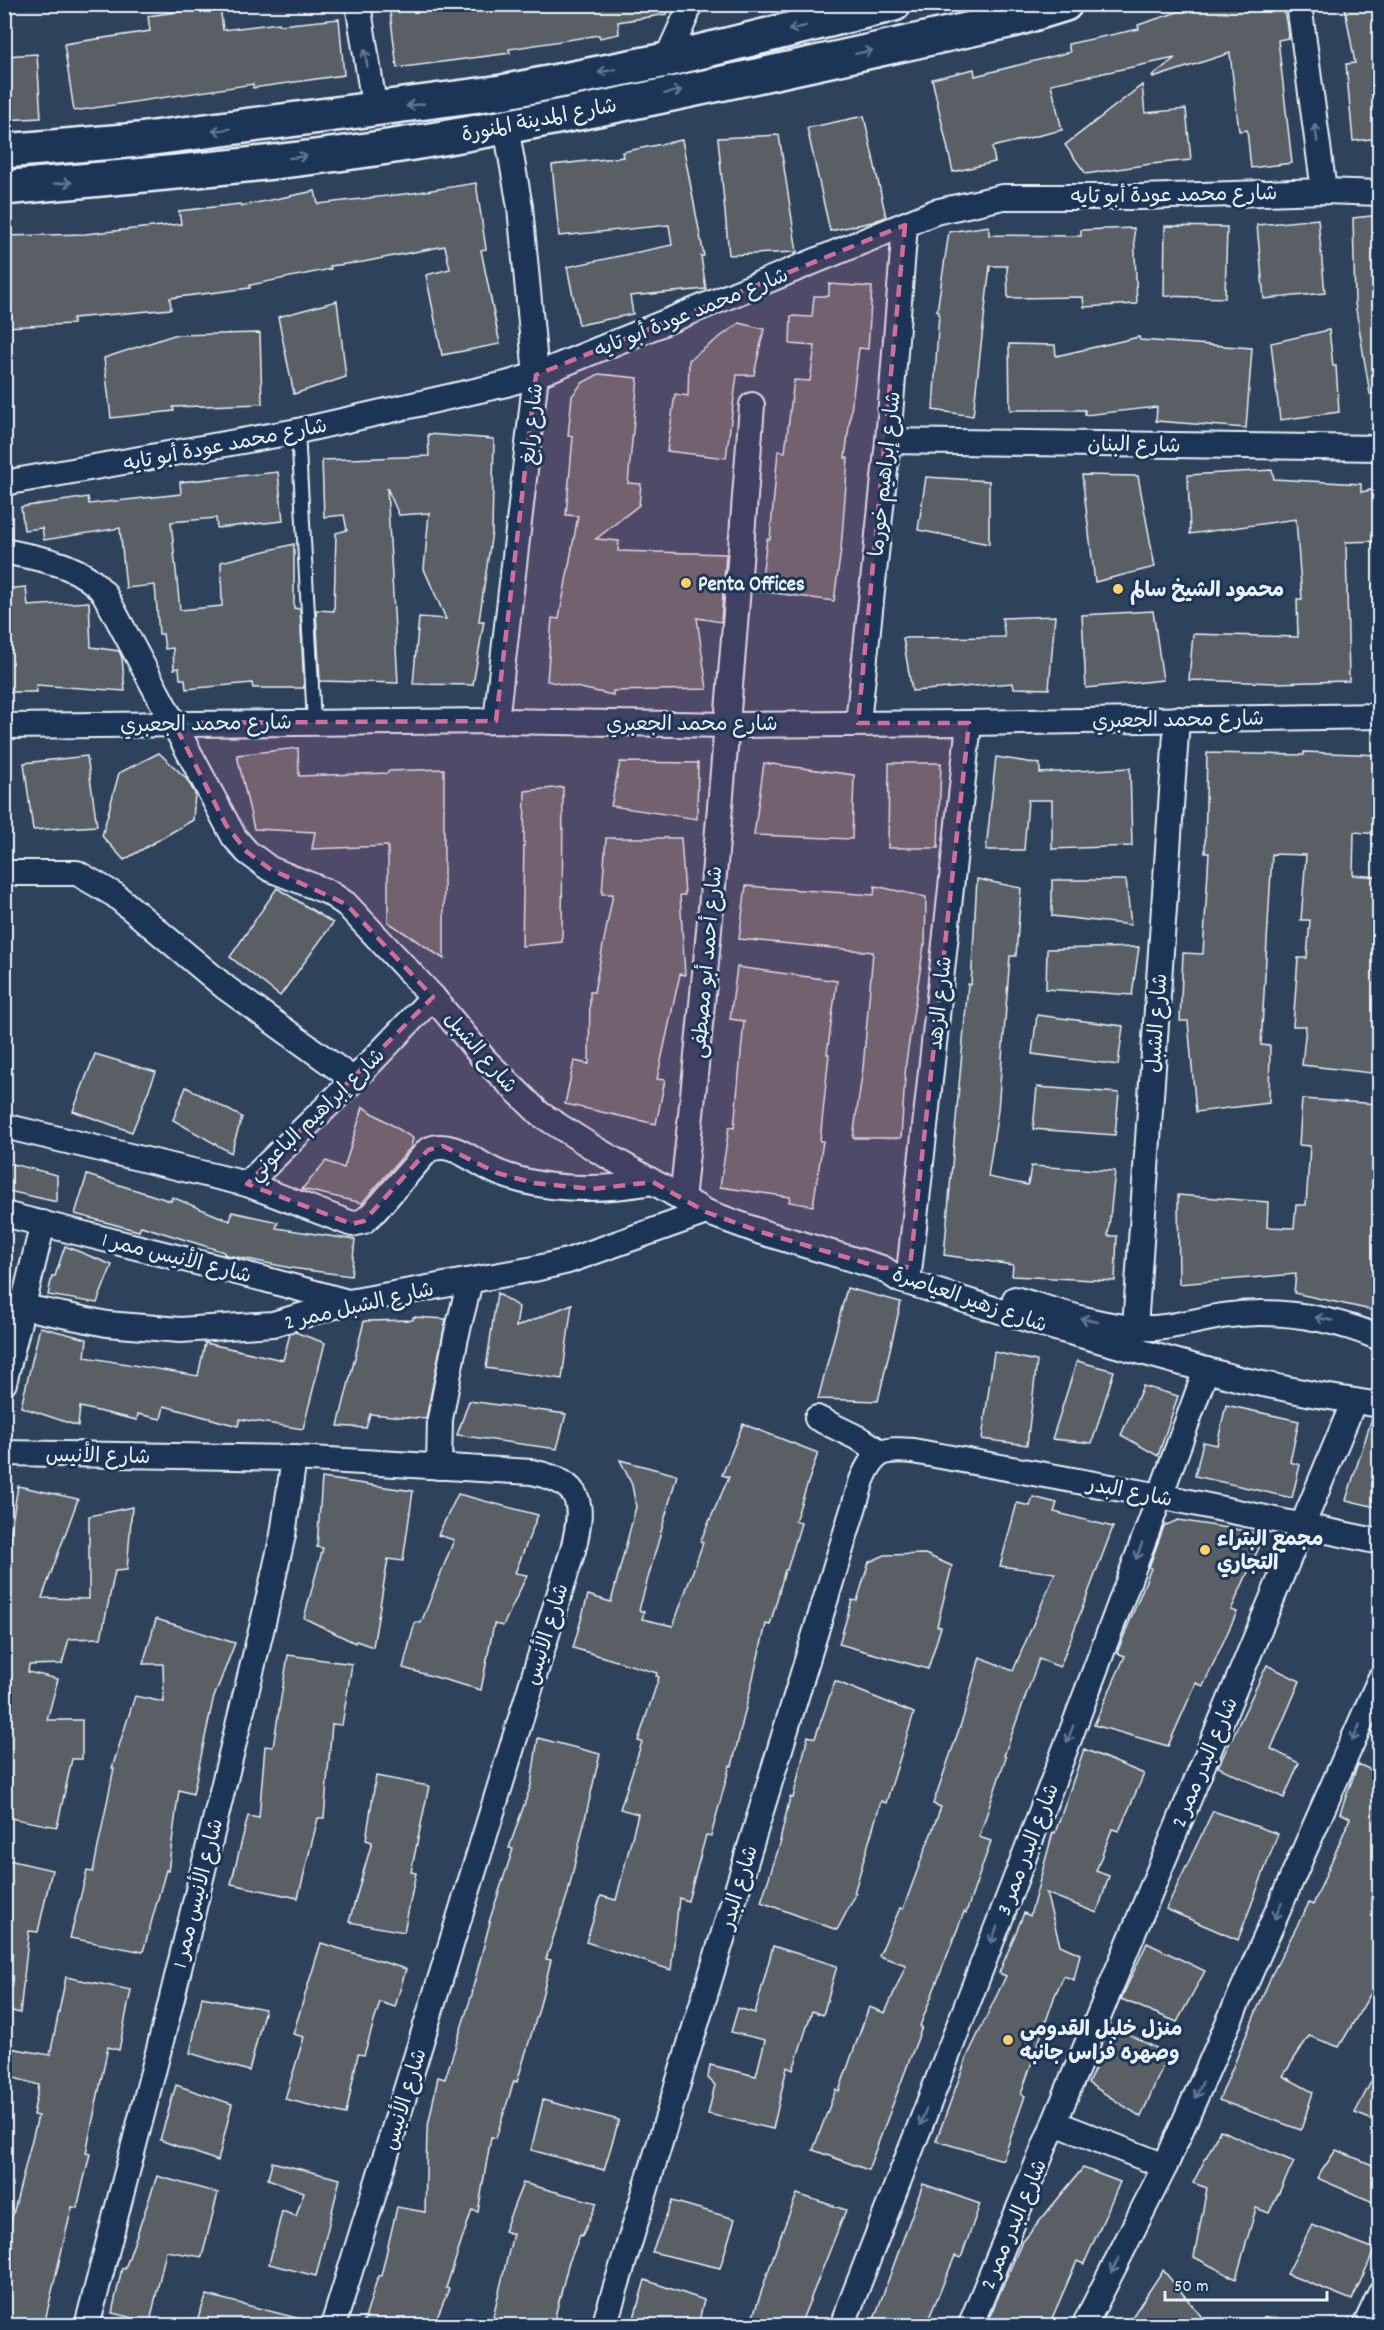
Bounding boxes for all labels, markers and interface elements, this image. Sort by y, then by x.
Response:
one-way arrow [787,23,806,35]
one-way arrow [853,46,873,57]
one-way arrow [361,48,372,68]
one-way arrow [597,66,617,77]
one-way arrow [662,86,682,97]
street label: شارع المدينة المنورة [459,92,620,152]
one-way arrow [405,100,425,111]
one-way arrow [212,124,232,135]
one-way arrow [1310,124,1321,144]
one-way arrow [288,152,308,163]
one-way arrow [52,177,72,188]
street label: شارع محمد عودة أبو تايه [1070,180,1278,214]
street label: شارع محمد عودة أبو تايه [591,262,794,367]
street label: شارع رابغ [515,382,553,467]
street label: شارع إبراهيم خورما [863,390,911,559]
street label: شارع محمد عودة أبو تايه [121,412,330,481]
street label: شارع البنان [1087,431,1181,463]
place label: Penta Offices [698,571,805,601]
marker: Penta Offices [679,576,693,590]
place label: محمود الشيخ سالم [1130,577,1284,607]
marker: محمود الشيخ سالم [1111,582,1125,596]
street label: شارع محمد الجعبري [1092,706,1264,738]
street label: شارع محمد الجعبري [120,710,292,742]
street label: شارع محمد الجعبري [606,711,778,741]
street label: شارع أحمد أبو مصطفى [686,865,732,1060]
street label: شارع الزهد [922,955,962,1052]
street label: شارع الشبل [1141,972,1177,1074]
street label: شارع الشبل [435,1007,523,1101]
street label: شارع إبراهيم الباعوني [243,1043,394,1190]
street label: شارع الأنيس ممر 1 [98,1225,255,1293]
street label: شارع زهير العياصرة [887,1261,1051,1342]
street label: شارع الشبل ممر 2 [282,1276,437,1340]
one-way arrow [1080,1313,1099,1325]
one-way arrow [1315,1313,1334,1324]
street label: شارع الأنيس [45,1440,151,1474]
street label: شارع البدر [1082,1471,1175,1517]
place label: مجمع البتراء التجاري [1217,1526,1323,1580]
one-way arrow [1133,1541,1144,1560]
marker: مجمع البتراء التجاري [1198,1543,1212,1557]
street label: شارع الأنيس [517,1580,579,1689]
street label: شارع البدر ممر 2 [1166,1693,1248,1833]
one-way arrow [1350,1723,1362,1741]
one-way arrow [1064,1724,1075,1742]
street label: شارع البدر ممر 3 [991,1780,1069,1920]
street label: شارع الأنيس ممر 1 [165,1815,233,1972]
street label: شارع البدر [713,1842,768,1935]
one-way arrow [1271,1902,1283,1920]
one-way arrow [987,1926,998,1944]
place label: منزل خليل القدومي وصهره فراس جانبه [1020,2016,1182,2070]
marker: منزل خليل القدومي وصهره فراس جانبه [1001,2033,1015,2047]
street label: شارع الأنيس [375,2045,437,2154]
one-way arrow [1193,2080,1204,2098]
one-way arrow [917,2108,928,2126]
street label: شارع البدر ممر 2 [975,2155,1057,2295]
one-way arrow [1108,2256,1120,2274]
scale bar [1165,2264,1327,2302]
text: 50 m [1174,2275,1209,2300]

